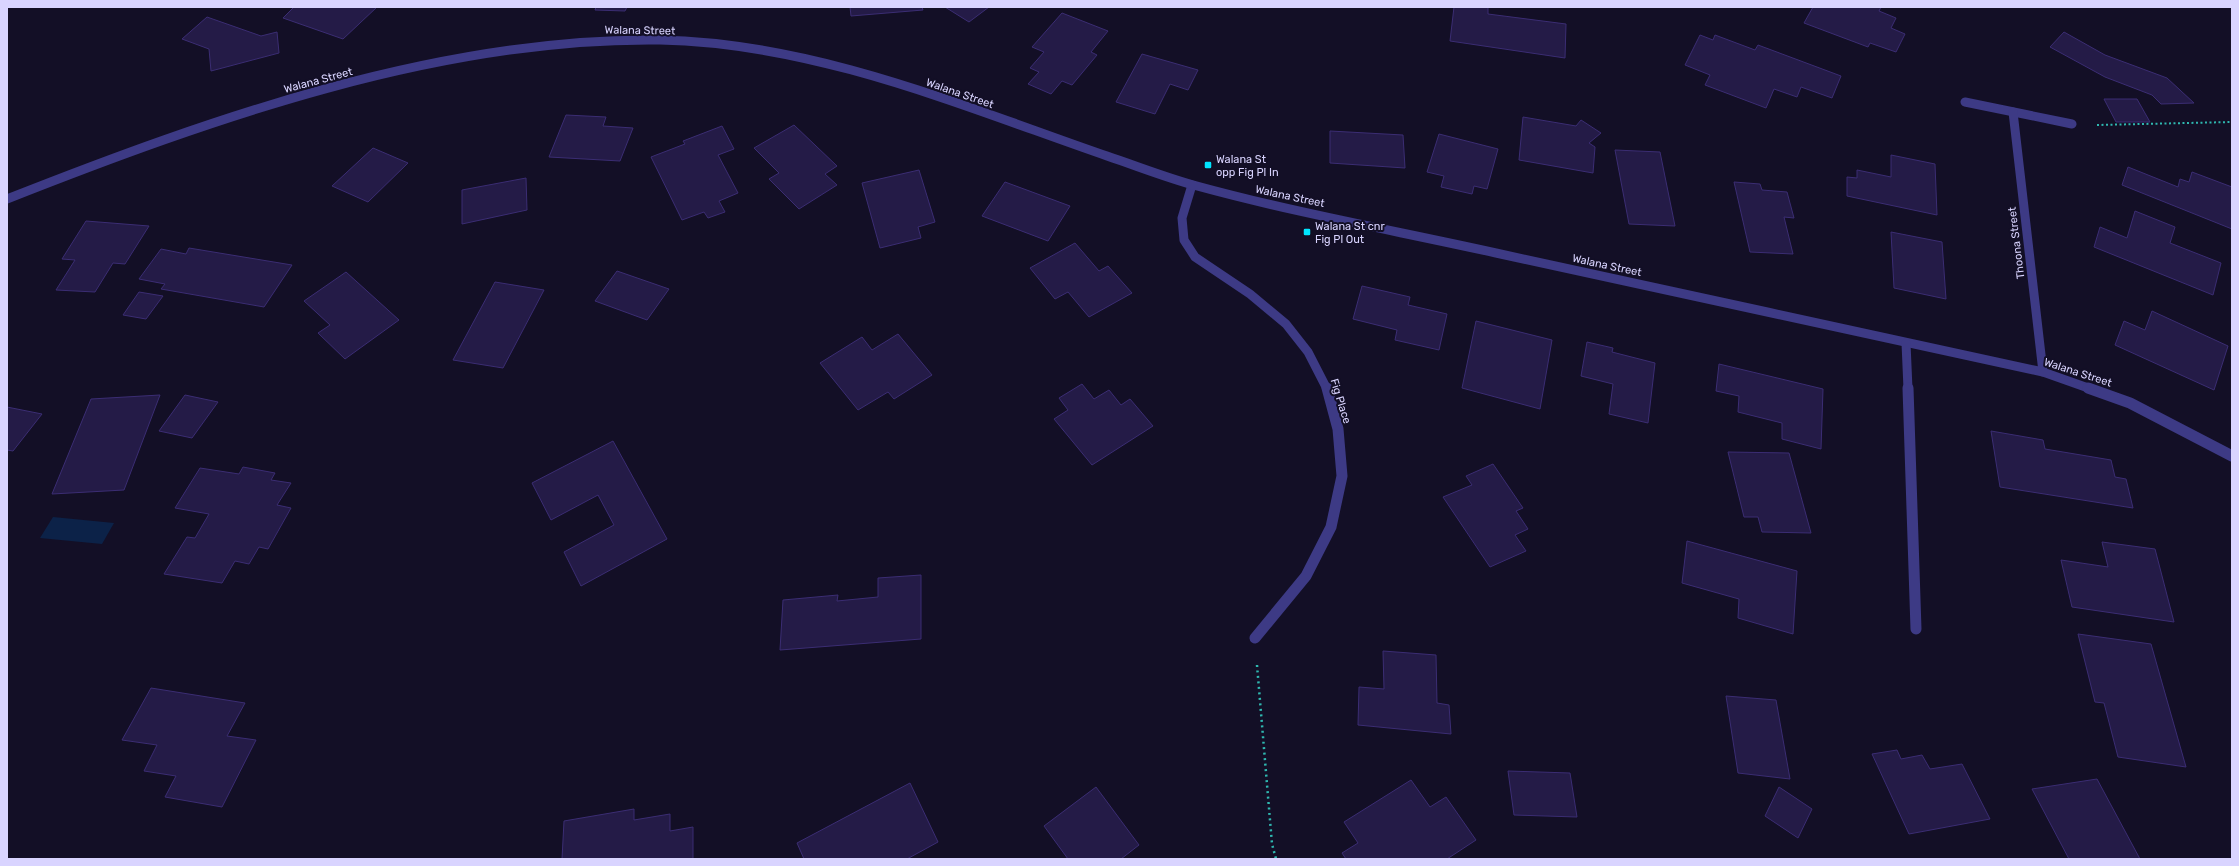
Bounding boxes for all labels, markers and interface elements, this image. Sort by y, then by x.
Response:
street label: Walana Street [605,23,676,38]
street label: Walana Street [282,65,355,96]
street label: Walana Street [924,76,996,111]
place label: Walana St opp Fig Pl In [1216,153,1279,179]
marker: Walana St opp Fig Pl In [1203,160,1213,170]
street label: Walana Street [1254,183,1326,210]
street label: Thoona Street [2006,205,2027,280]
place label: Walana St cnr Fig Pl Out [1315,220,1385,246]
marker: Walana St cnr Fig Pl Out [1302,227,1312,237]
street label: Walana Street [1571,252,1643,279]
street label: Walana Street [2042,355,2114,390]
street label: Fig Place [1328,377,1354,425]

